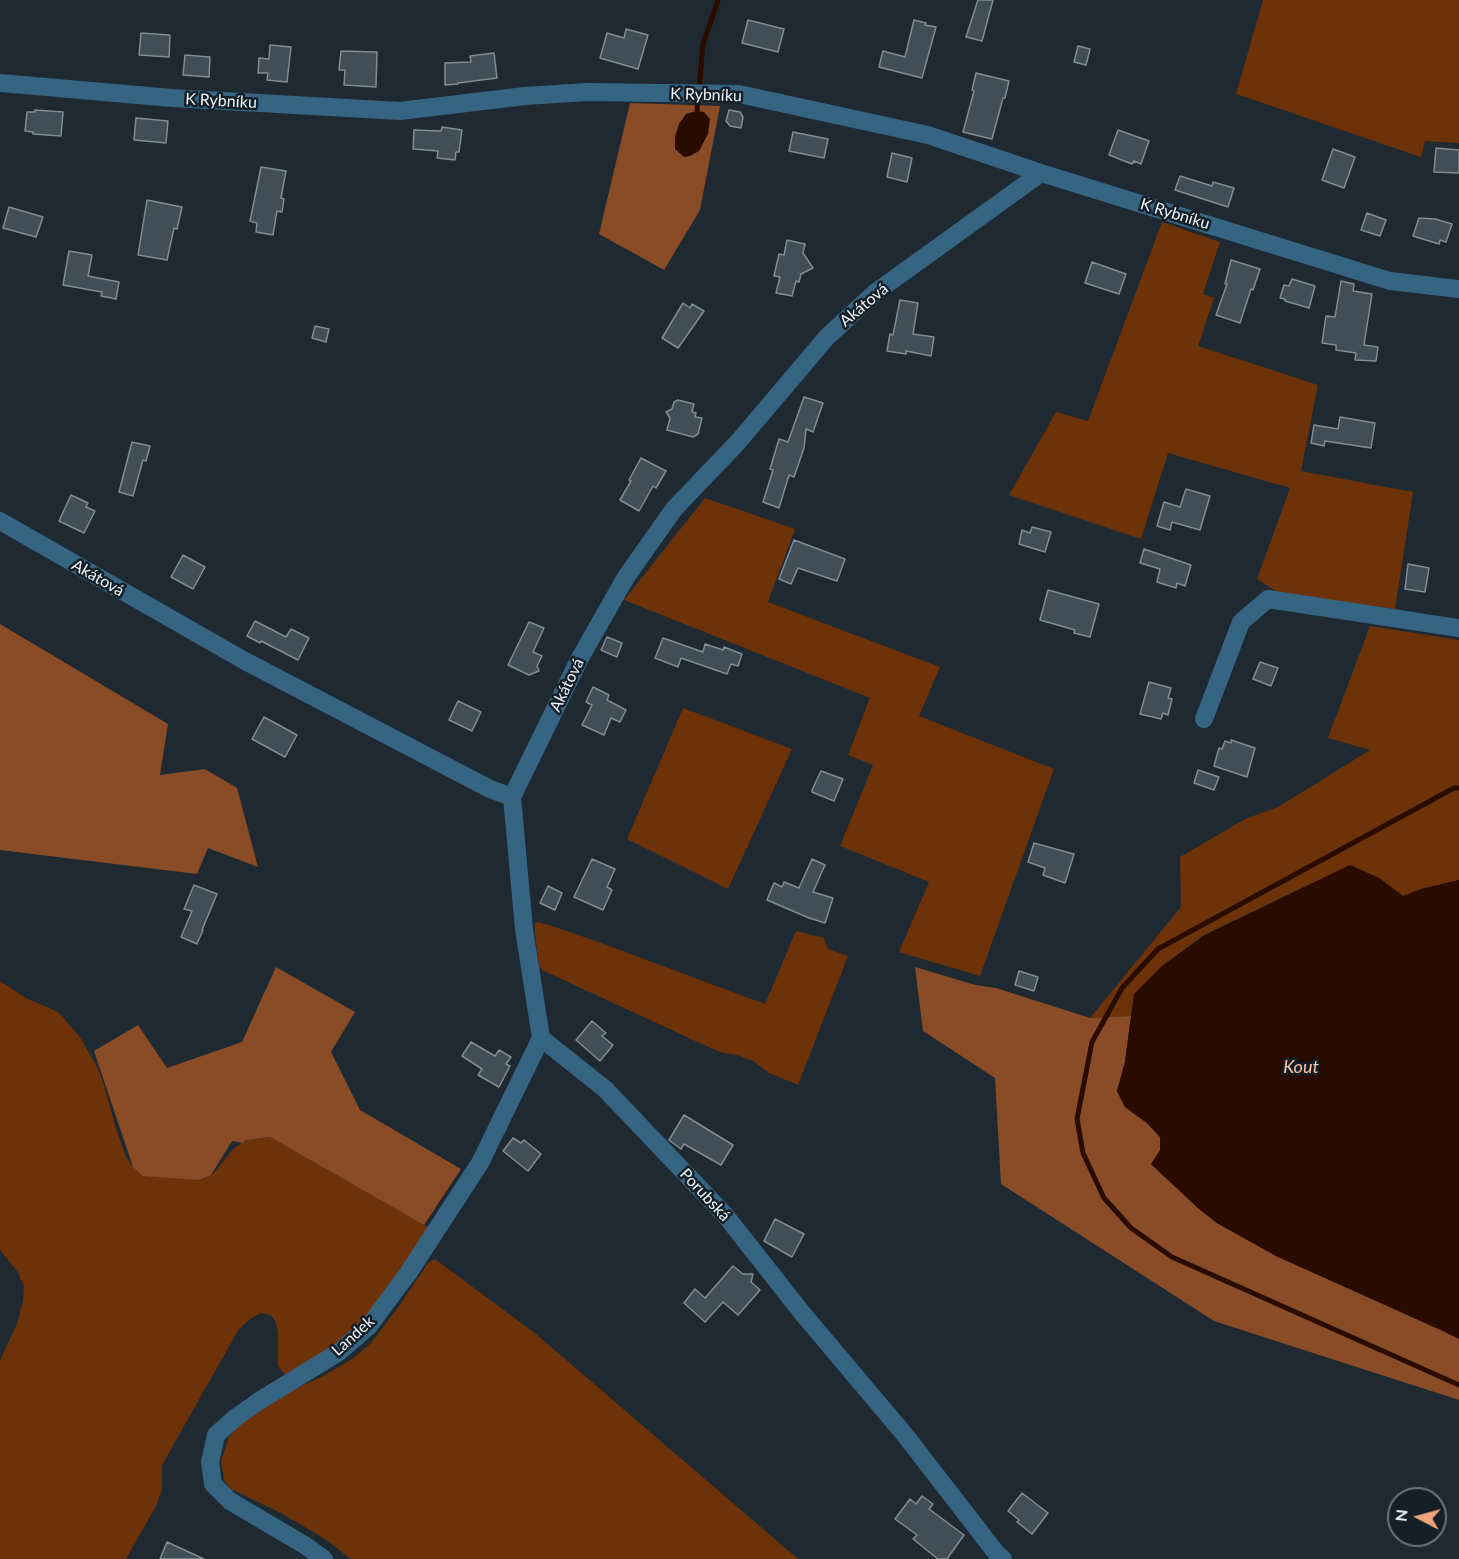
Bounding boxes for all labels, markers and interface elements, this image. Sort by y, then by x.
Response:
street label: K Rybníku [670,84,742,106]
street label: K Rybníku [185,90,257,112]
street label: K Rybníku [1138,194,1212,234]
street label: Akátová [836,279,892,331]
street label: Akátová [68,555,128,601]
street label: Akátová [546,655,588,715]
water label: Kout [1283,1056,1319,1078]
street label: Porubská [676,1165,734,1225]
street label: Landek [328,1312,378,1360]
north arrow [1387,1487,1447,1547]
text: N [1390,1508,1411,1522]

